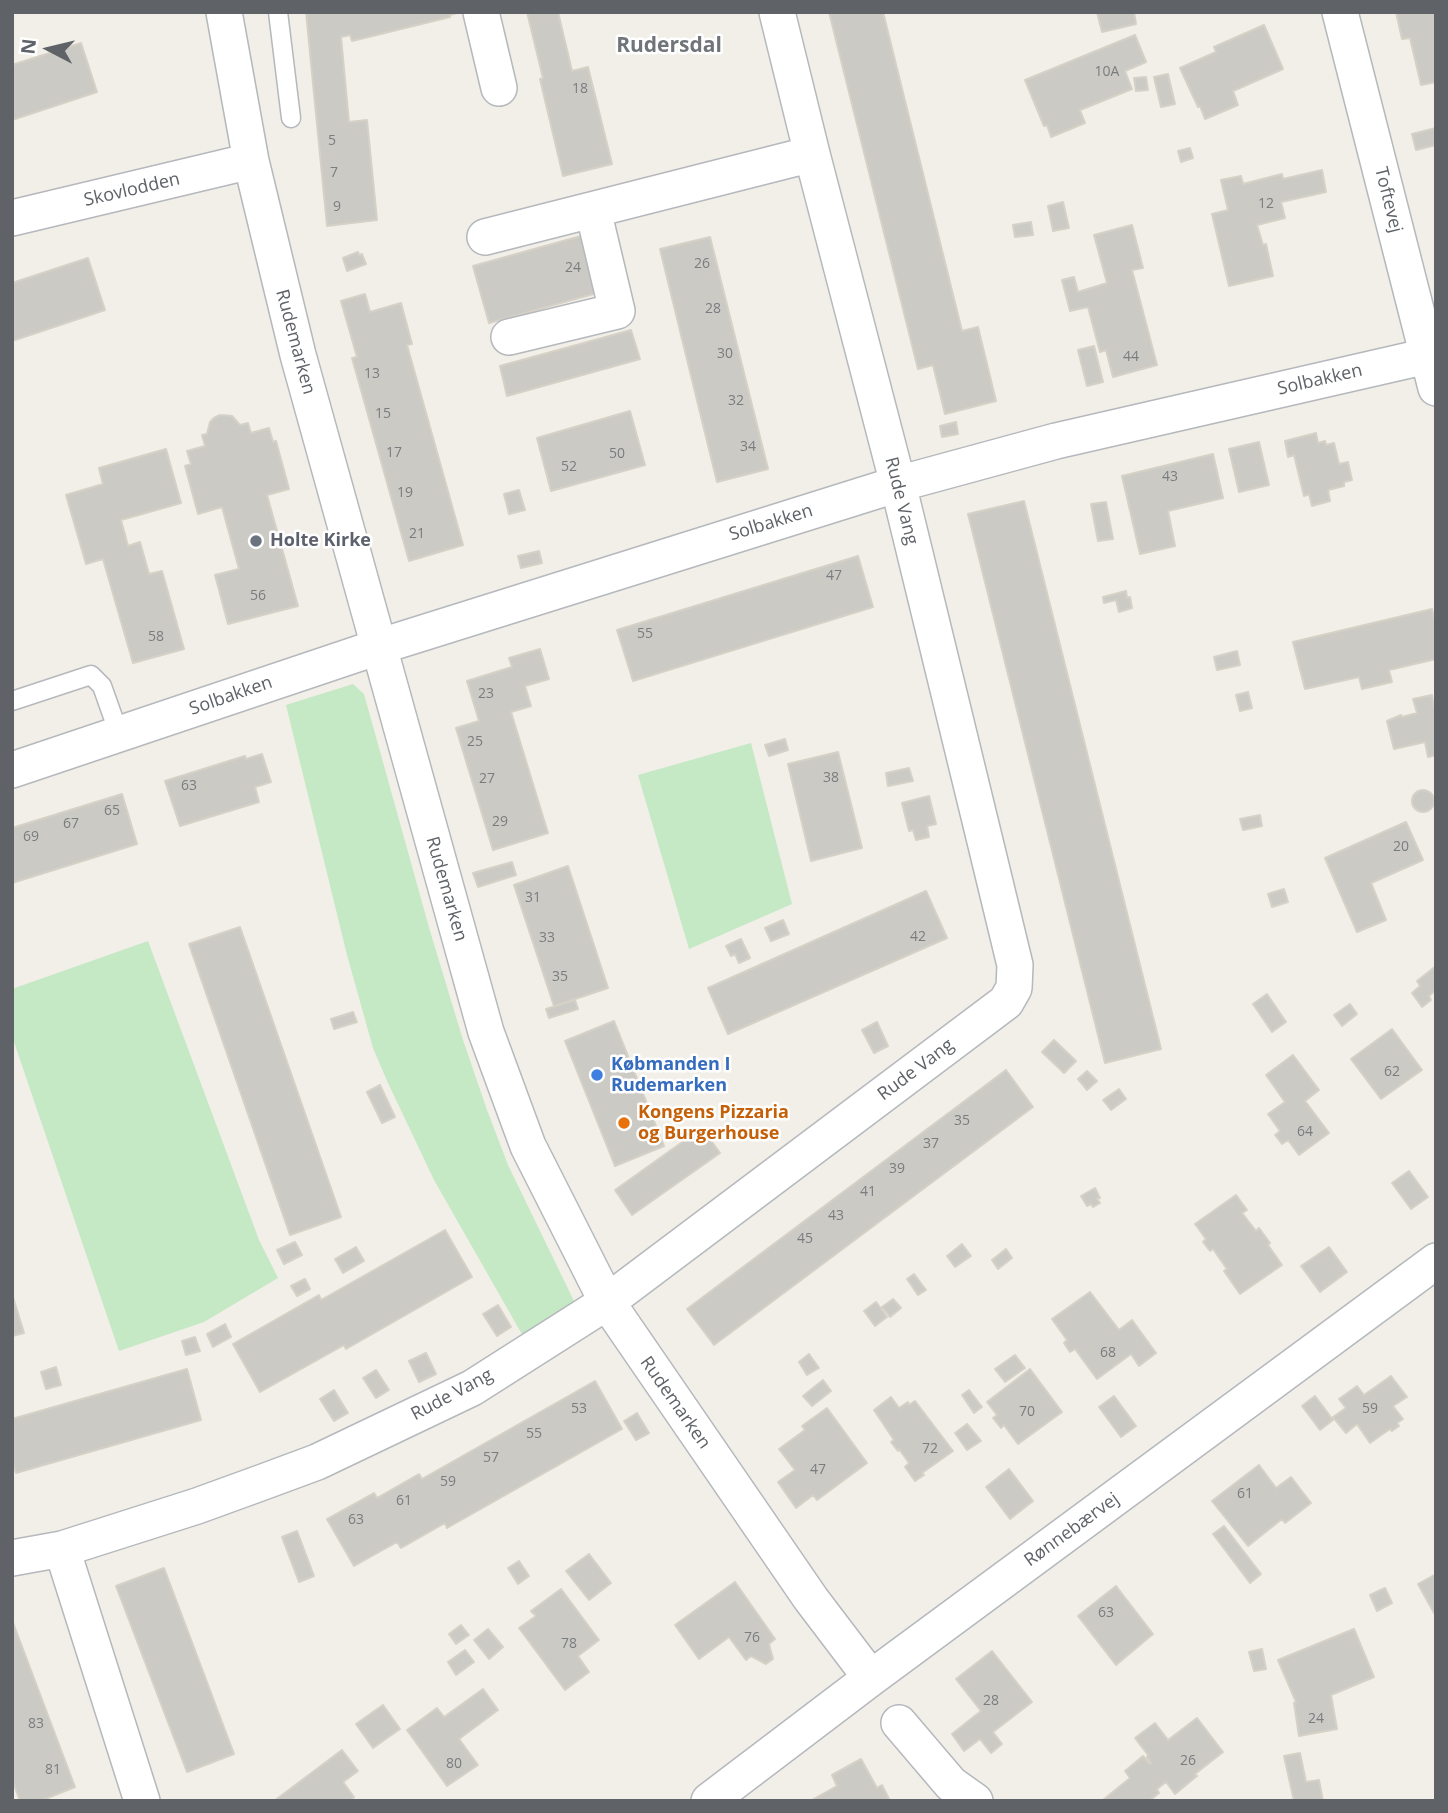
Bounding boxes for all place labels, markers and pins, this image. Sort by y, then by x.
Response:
place label: Holte Kirke [270,530,371,552]
marker: Holte Kirke [248,533,264,549]
place label: Købmanden I Rudemarken [611,1054,730,1096]
marker: Købmanden I Rudemarken [589,1067,605,1083]
place label: Kongens Pizzaria og Burgerhouse [638,1102,789,1144]
marker: Kongens Pizzaria og Burgerhouse [616,1115,632,1131]

